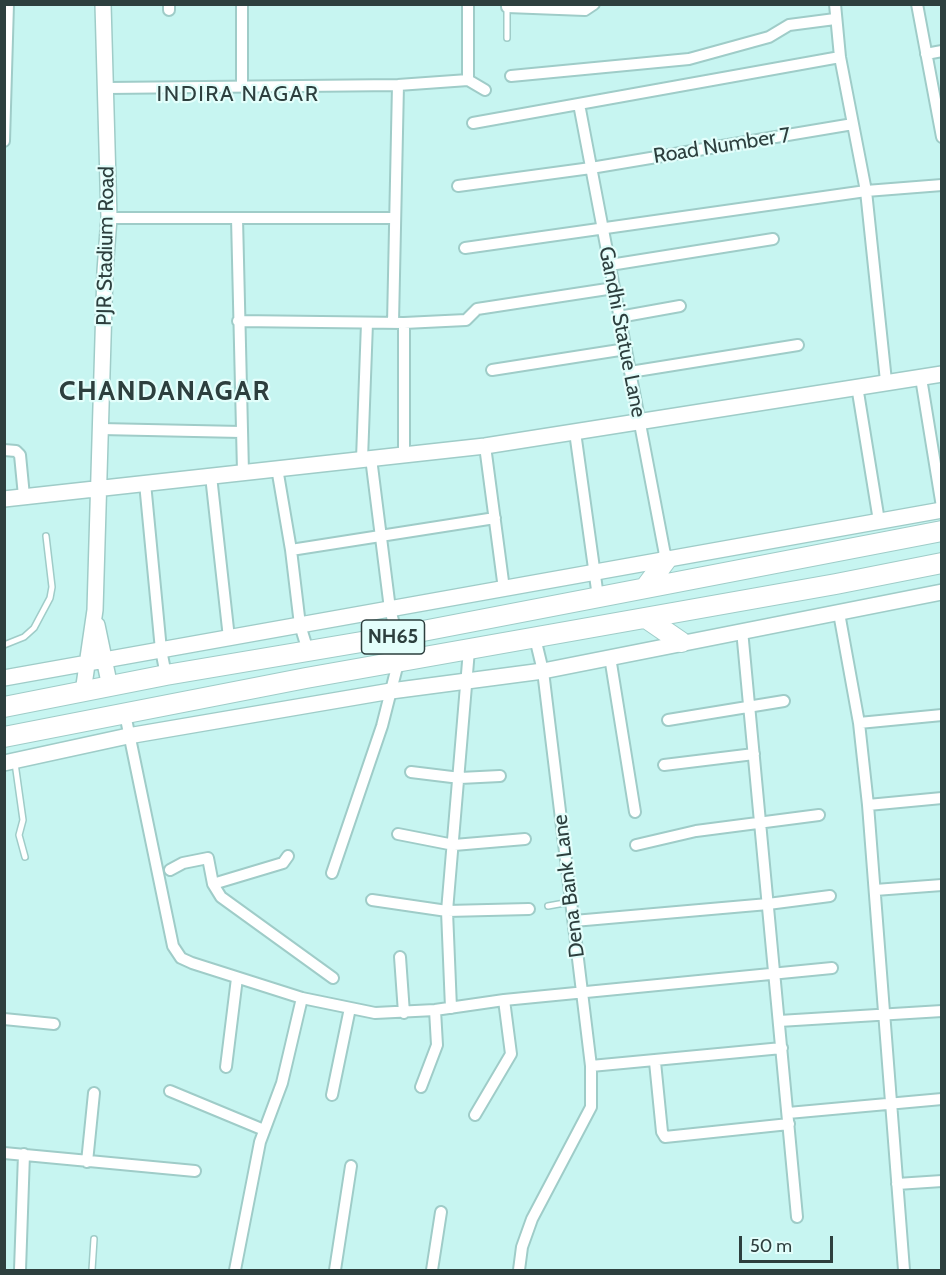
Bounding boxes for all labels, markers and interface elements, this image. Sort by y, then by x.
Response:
district label: INDIRA NAGAR [157,82,319,108]
street label: Road Number 7 [652,123,792,169]
street label: PJR Stadium Road [92,166,120,326]
street label: Gandhi Statue Lane [593,244,651,420]
district label: CHANDANAGAR [59,376,271,408]
road number: NH65 [362,620,424,654]
street label: Dena Bank Lane [548,813,590,959]
scale bar [742,1224,836,1262]
text: 50 m [750,1235,792,1257]

